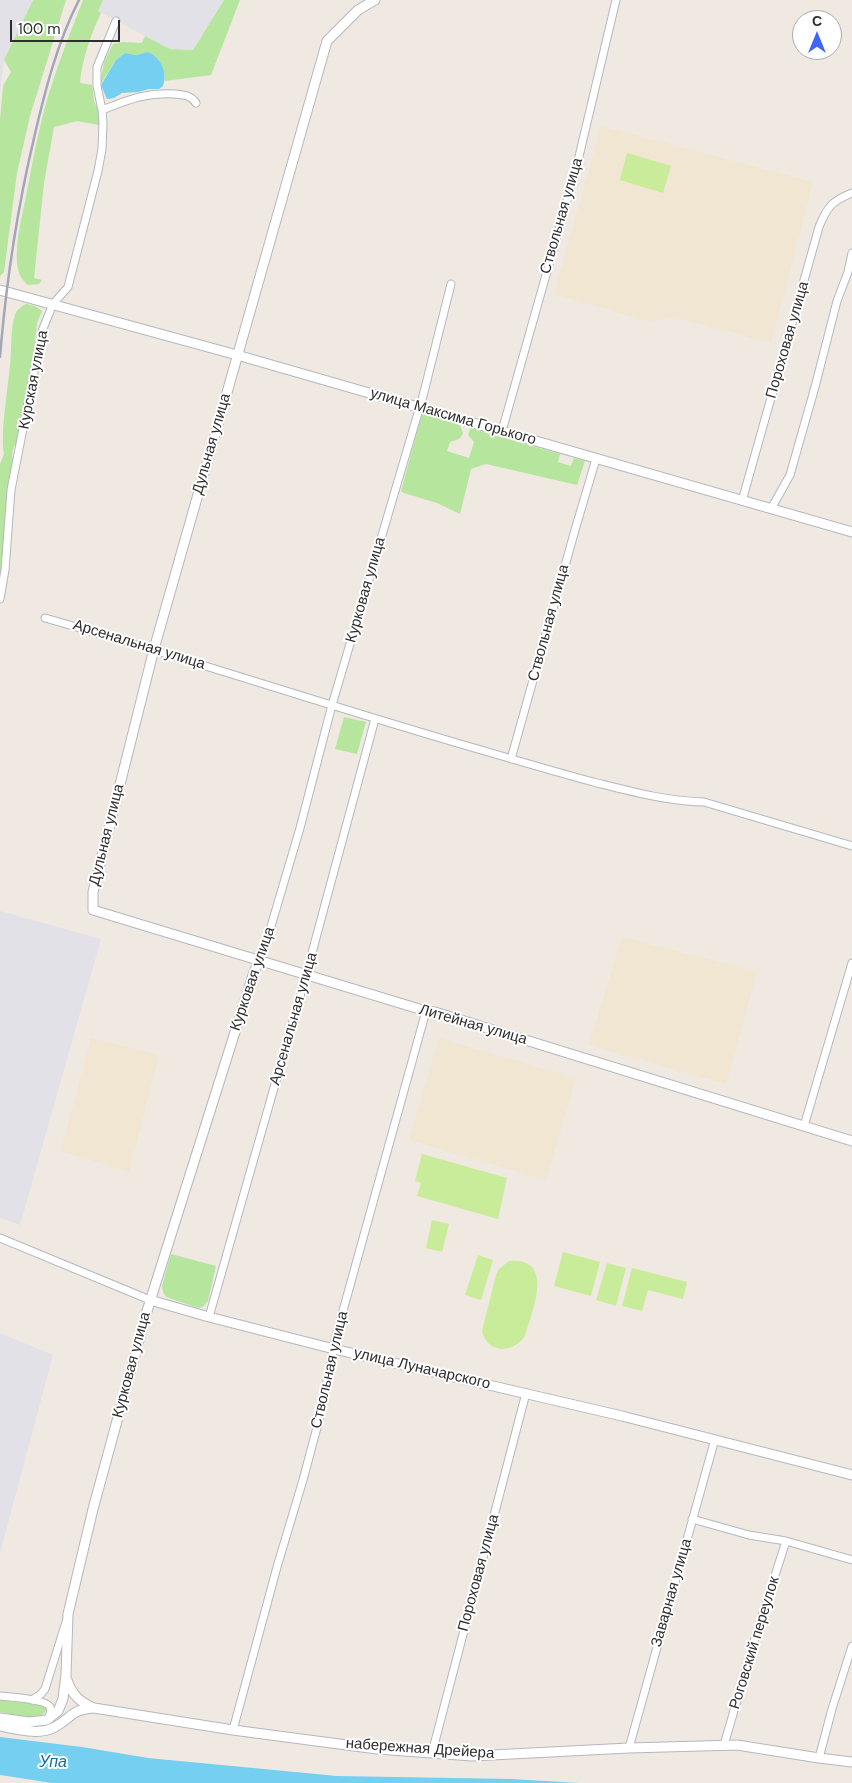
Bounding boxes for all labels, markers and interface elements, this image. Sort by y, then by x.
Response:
scale bar [12,10,122,42]
north arrow [792,10,842,60]
text: С [812,12,822,30]
text: 100 m [18,19,61,39]
street label: Ствольная улица [537,156,587,276]
street label: Пороховая улица [763,279,813,401]
street label: Курская улица [16,329,52,431]
street label: улица Максима Горького [368,385,538,449]
street label: Дульная улица [189,391,235,497]
street label: Курковая улица [342,535,390,645]
street label: Ствольная улица [525,563,573,683]
street label: Арсенальная улица [71,616,207,674]
street label: Дульная улица [86,782,128,888]
street label: Курковая улица [227,925,279,1033]
street label: Арсенальная улица [266,951,322,1087]
street label: Литейная улица [417,1001,529,1049]
street label: Ствольная улица [308,1309,352,1431]
street label: Курковая улица [109,1310,155,1420]
street label: улица Луначарского [352,1345,492,1393]
street label: Пороховая улица [455,1512,503,1634]
street label: Заварная улица [648,1537,696,1649]
street label: Роговский переулок [726,1574,784,1712]
street label: набережная Дрейера [345,1735,495,1763]
water label: Упа [39,1753,67,1773]

